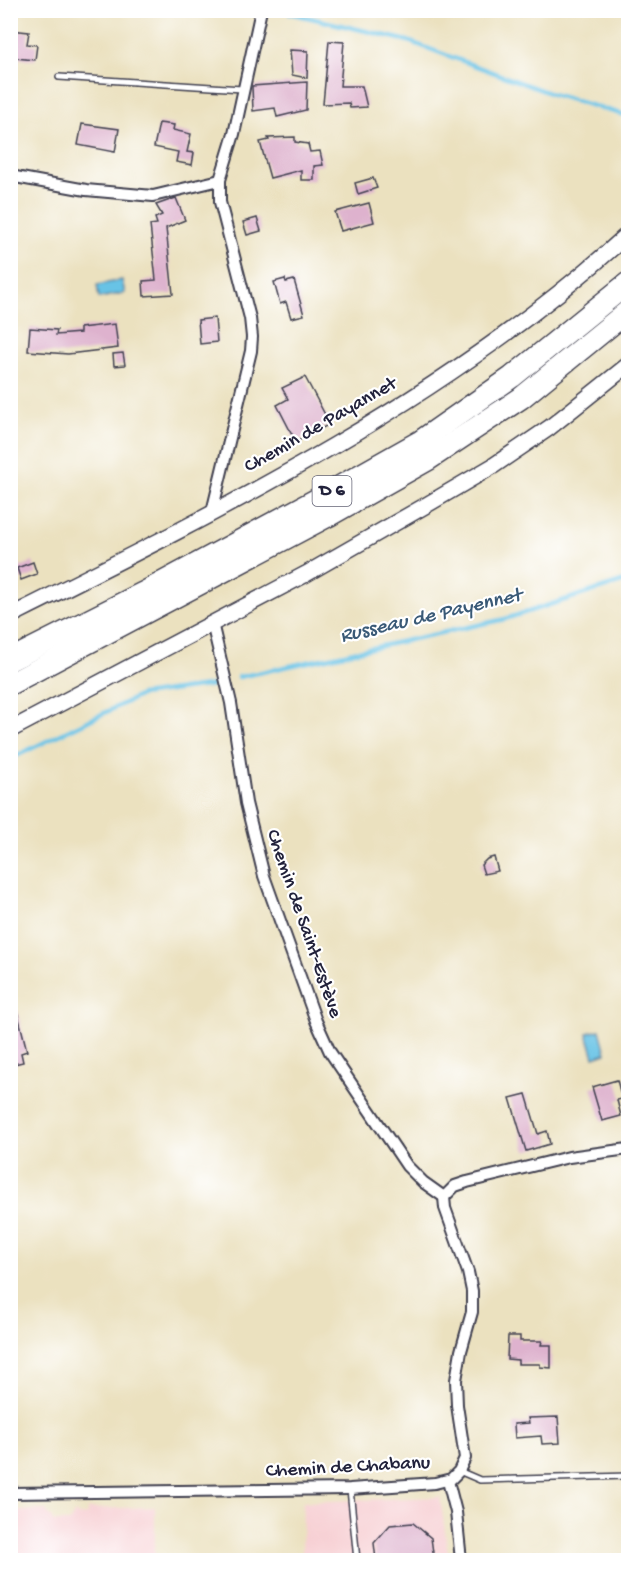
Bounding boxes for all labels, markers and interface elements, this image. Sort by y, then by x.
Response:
street label: Chemin de Payannet [241,372,403,479]
road number: D 6 [312,476,352,506]
water label: Russeau de Payennet [338,583,528,650]
street label: Chemin de Saint-Estève [260,827,346,1022]
street label: Chemin de Chabanu [265,1452,431,1484]

